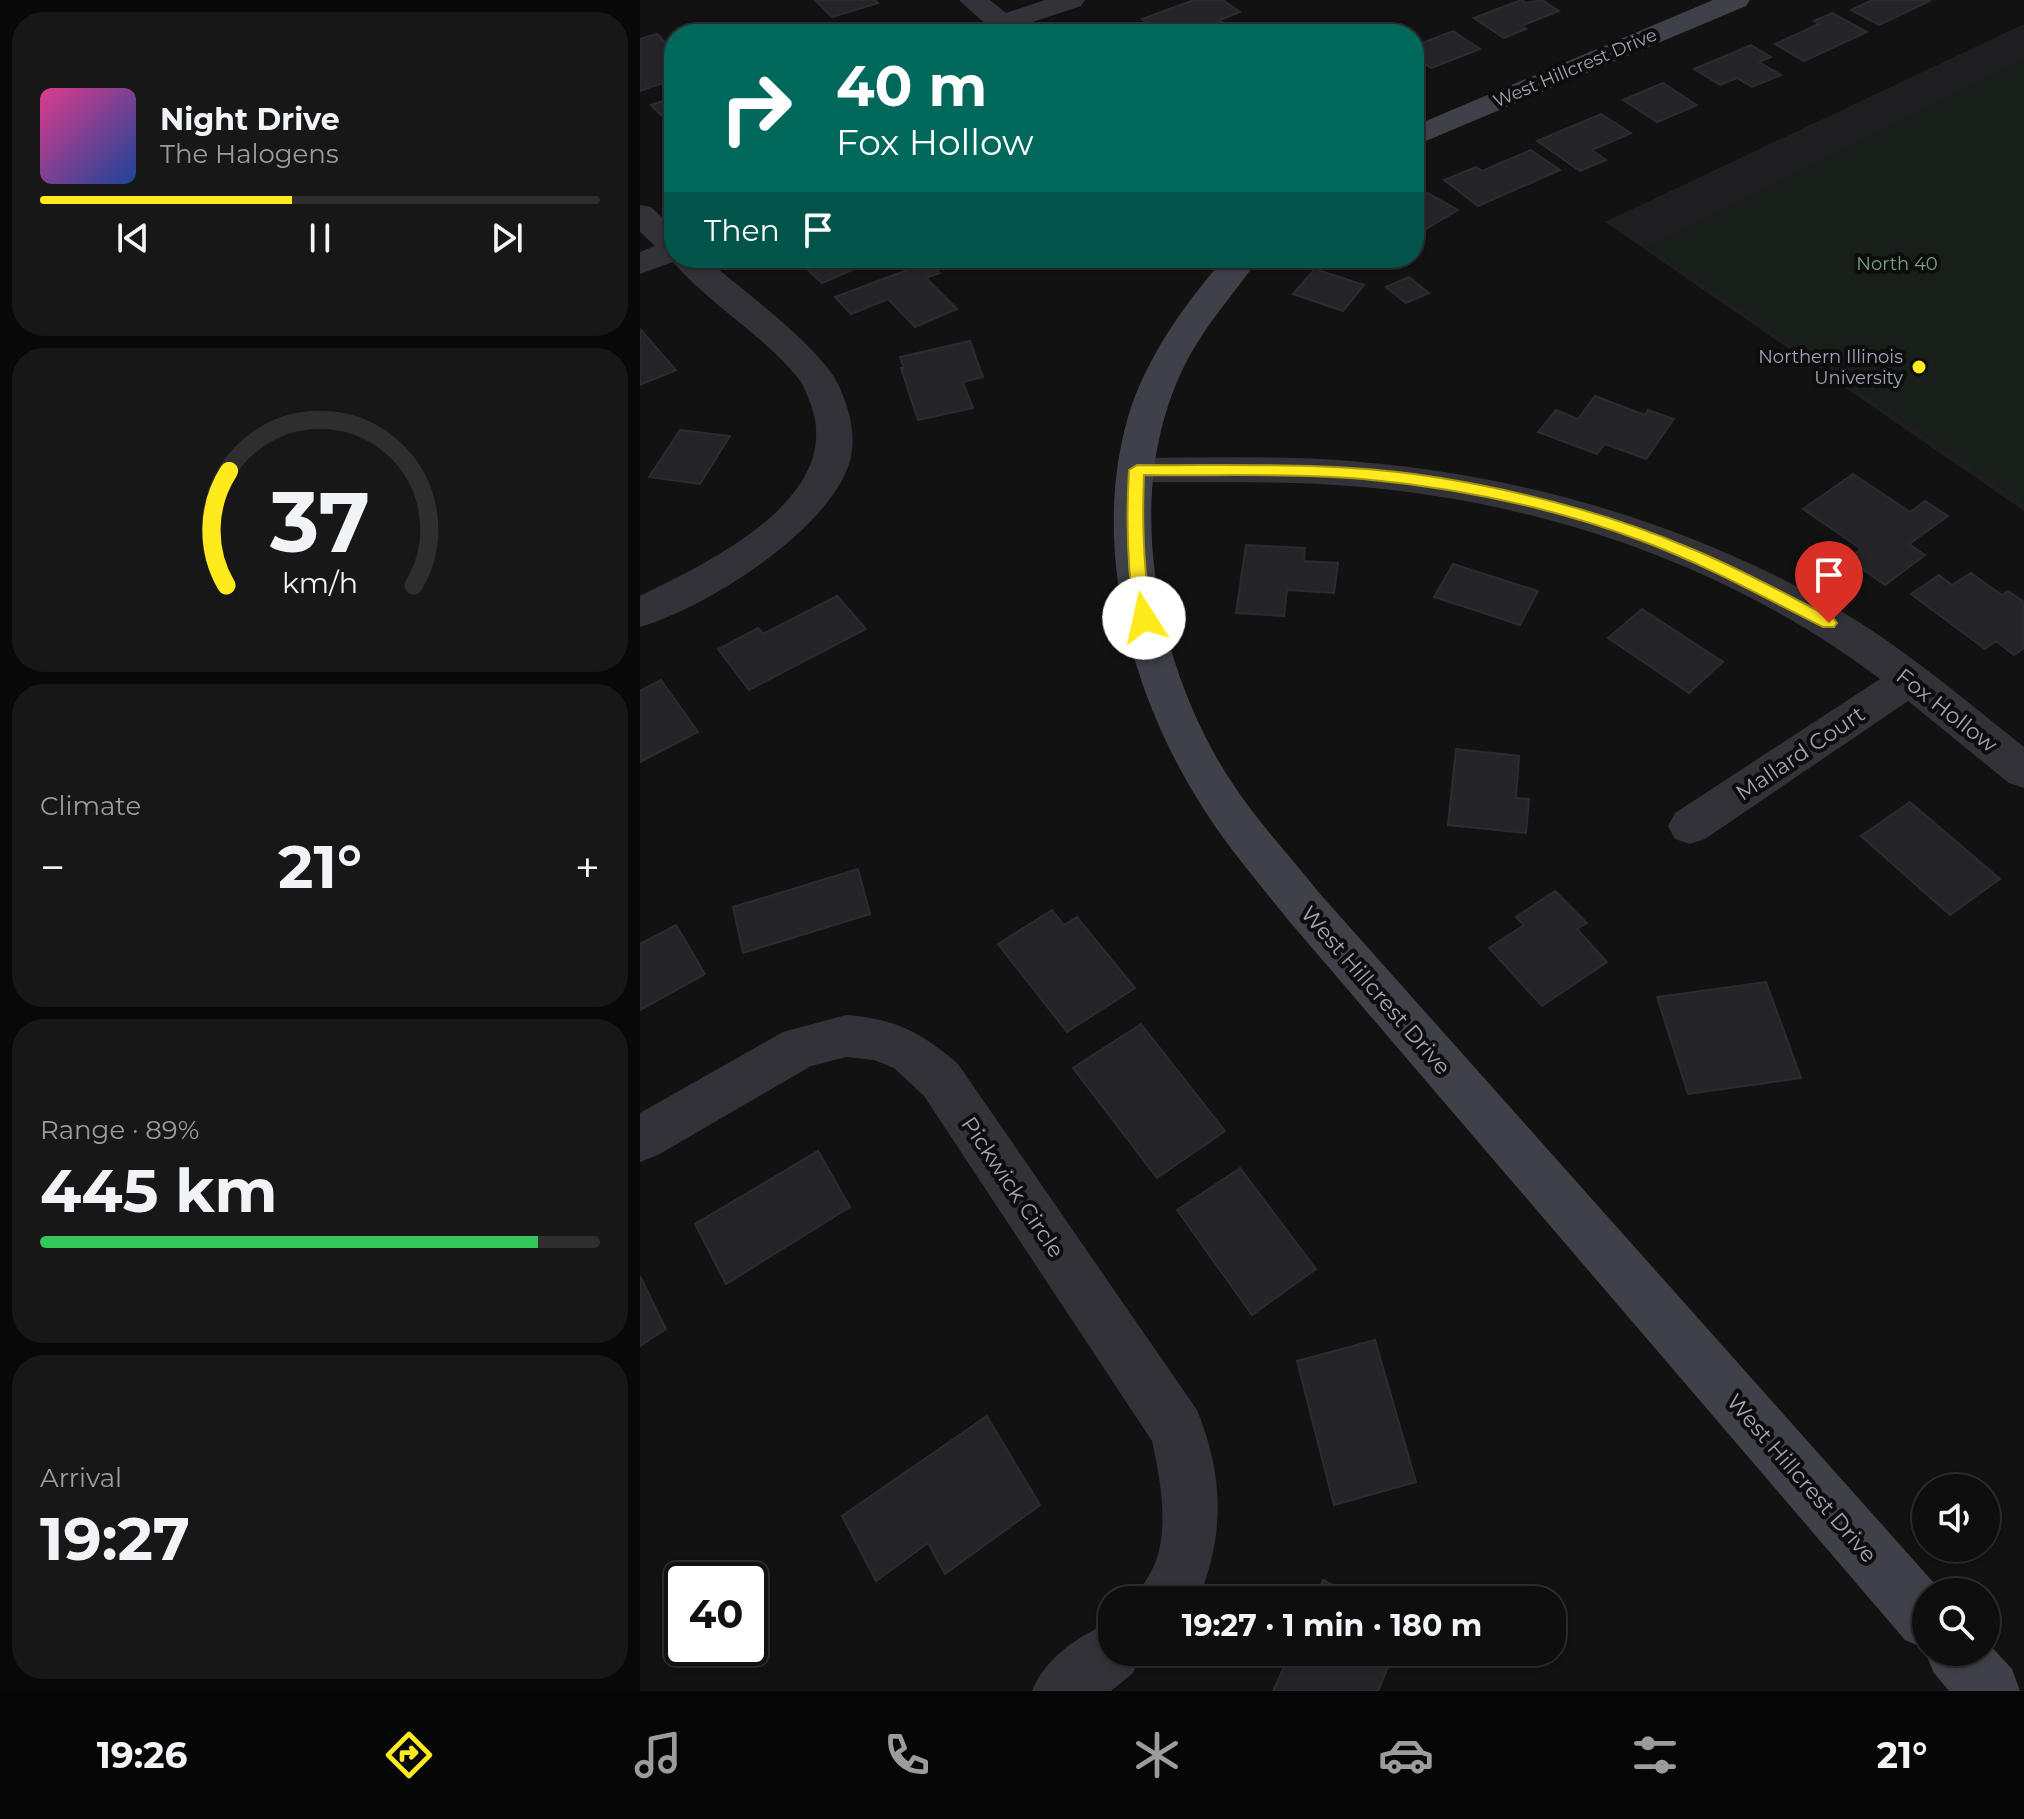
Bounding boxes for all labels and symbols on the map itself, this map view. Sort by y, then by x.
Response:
street label: West Hillcrest Drive [1490,23,1660,112]
park label: North 40 [1856,253,1938,275]
place label: Northern Illinois University [1758,346,1903,389]
marker: Northern Illinois University [1910,358,1928,376]
pin [1795,541,1863,623]
position arrow [1102,576,1186,660]
street label: Fox Hollow [1891,663,2003,759]
street label: Mallard Court [1731,700,1870,806]
street label: West Hillcrest Drive [1295,900,1456,1080]
street label: Pickwick Circle [955,1112,1070,1263]
street label: West Hillcrest Drive [1721,1388,1882,1568]
speed limit sign: 40 [664,1562,768,1666]

